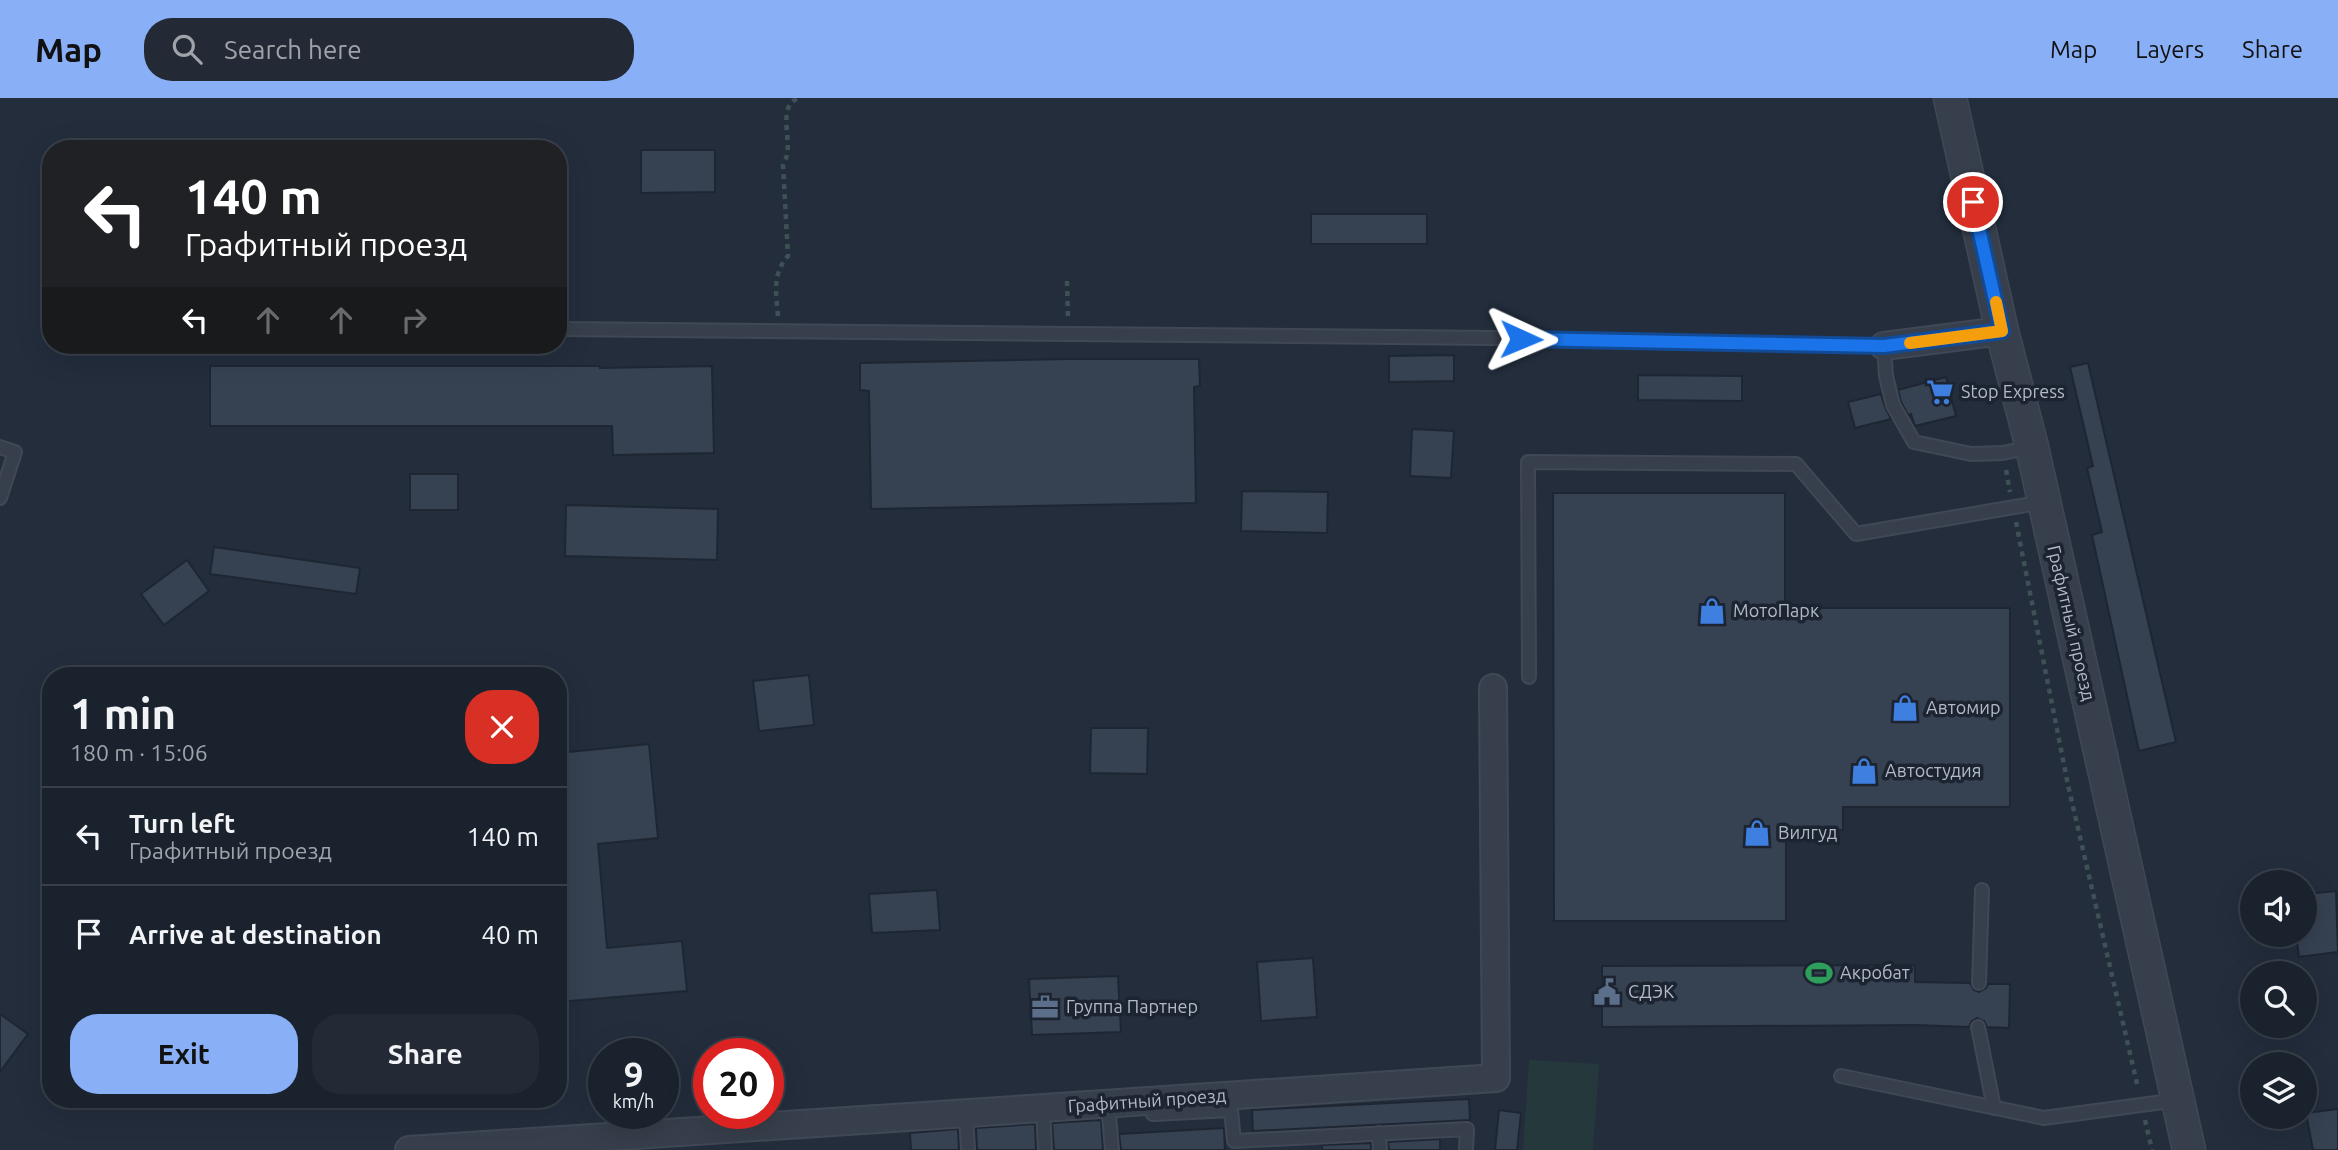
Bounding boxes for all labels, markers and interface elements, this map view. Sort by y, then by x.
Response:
search box [144,18,634,81]
icon: search [168,30,206,68]
text: Map [35,31,102,68]
text: Search here [224,35,362,64]
text: Map [2050,36,2097,63]
text: Layers [2135,36,2204,63]
text: Share [2242,36,2303,63]
icon: left [70,168,161,259]
text: 140 m [185,168,322,223]
pin [1943,172,2003,232]
icon: arrive [1954,183,1992,221]
text: Графитный проезд [185,226,467,262]
icon: left [176,301,214,339]
icon: ahead [249,301,287,339]
icon: ahead [322,301,360,339]
icon: right [395,301,433,339]
position arrow [1484,302,1558,376]
supermarket icon: Stop Express [1925,377,1955,407]
place label: Stop Express [1961,381,2065,401]
street label: Графитный проезд [2044,543,2100,703]
shop icon: МотоПарк [1697,596,1727,626]
place label: МотоПарк [1733,600,1819,620]
text: 1 min [70,690,176,737]
button: close [465,690,539,764]
shop icon: Автомир [1890,693,1920,723]
place label: Автомир [1926,697,2000,717]
text: 180 m · 15:06 [70,740,208,765]
shop icon: Автостудия [1849,756,1879,786]
place label: Автостудия [1885,760,1981,780]
text: Turn left [129,809,235,838]
icon: left [70,817,108,855]
shop icon: Вилгуд [1742,818,1772,848]
text: 140 m [467,822,539,851]
place label: Вилгуд [1778,822,1838,842]
text: Графитный проезд [129,838,332,863]
map controls [2240,870,2317,1129]
button: sound [2240,870,2317,947]
icon: arrive [70,915,108,953]
text: Arrive at destination [129,920,382,949]
text: 40 m [481,920,539,949]
sports icon: Акробат [1804,958,1834,988]
button: search [2240,961,2317,1038]
place label: Акробат [1840,962,1910,982]
public building icon: СДЭК [1592,977,1622,1007]
place label: СДЭК [1628,981,1674,1001]
office icon: Группа Партнер [1030,992,1060,1022]
place label: Группа Партнер [1066,996,1198,1016]
button: Exit [70,1014,298,1094]
button: Share [312,1014,539,1094]
speed limit sign: 20 [693,1038,784,1129]
button: layers [2240,1052,2317,1129]
text: 9 [624,1054,643,1094]
street label: Графитный проезд [1067,1084,1227,1116]
text: km/h [613,1091,654,1111]

